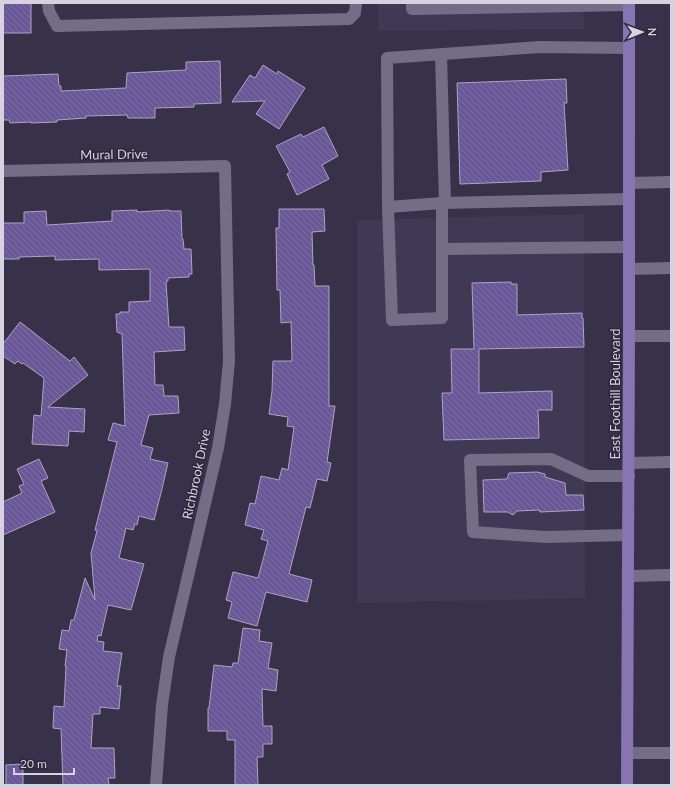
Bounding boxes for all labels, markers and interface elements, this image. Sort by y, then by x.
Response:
north arrow [622,12,662,52]
text: N [646,27,659,36]
street label: Mural Drive [80,145,148,163]
street label: East Foothill Boulevard [607,329,623,459]
street label: Richbrook Drive [179,427,213,521]
scale bar [14,750,74,776]
text: 20 m [20,756,47,771]

